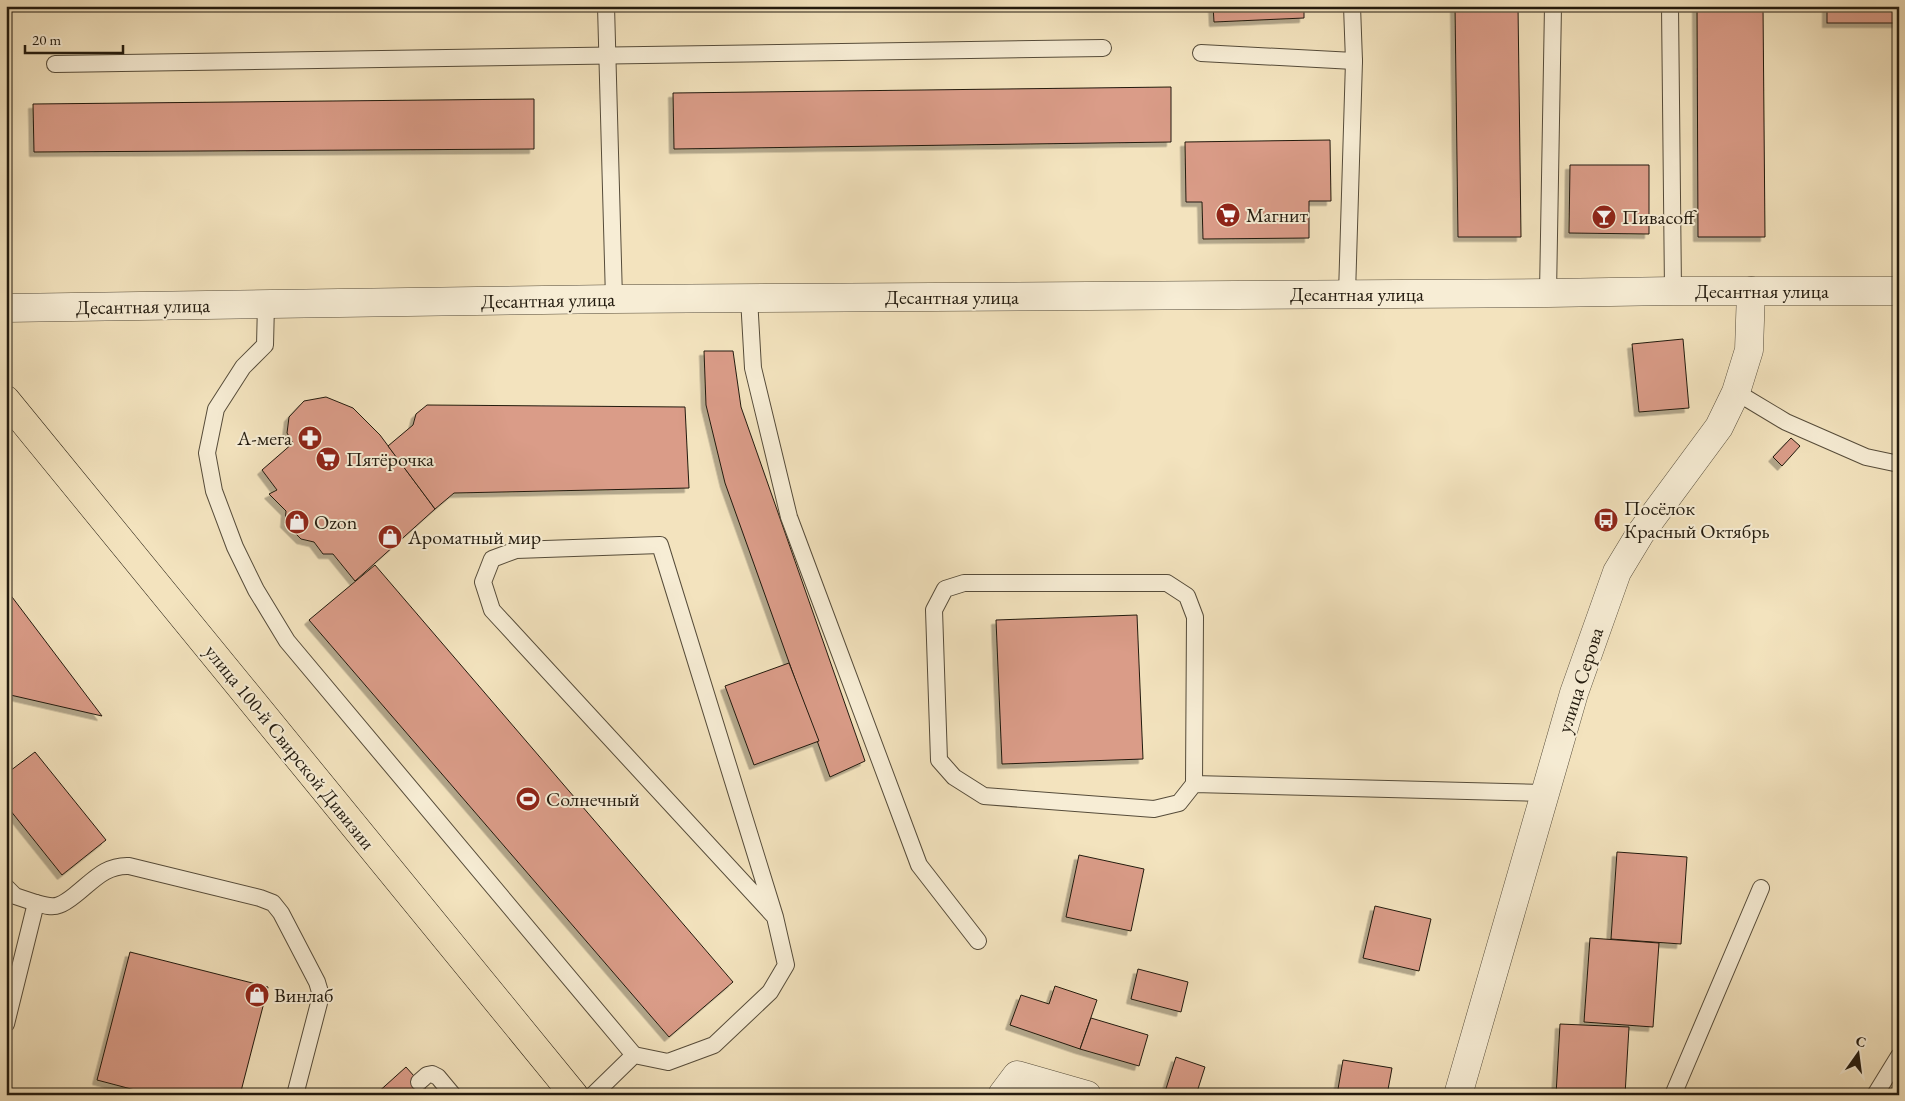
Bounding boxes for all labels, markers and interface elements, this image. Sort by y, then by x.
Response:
scale bar [25,22,122,54]
text: 20 m [32,30,61,49]
supermarket icon: Магнит [1215,202,1241,228]
place label: Магнит [1246,202,1308,228]
bar icon: Пивасоff [1591,204,1617,230]
place label: Пивасоff [1622,204,1697,230]
street label: Десантная улица [1695,278,1829,304]
street label: Десантная улица [1290,281,1424,307]
street label: Десантная улица [885,284,1019,310]
street label: Десантная улица [481,286,615,314]
street label: Десантная улица [76,292,210,320]
place label: А-мега [236,425,292,451]
pharmacy icon: А-мега [297,425,323,451]
supermarket icon: Пятёрочка [315,446,341,472]
place label: Пятёрочка [346,446,434,472]
place label: Посёлок Красный Октябрь [1624,495,1770,544]
bus stop icon: Посёлок Красный Октябрь [1593,507,1619,533]
shop icon: Ozon [284,509,310,535]
place label: Ozon [314,509,358,535]
shop icon: Ароматный мир [377,524,403,550]
place label: Ароматный мир [407,524,541,550]
street label: улица Серова [1551,624,1609,736]
street label: улица 100-й Свирской Дивизии [199,639,381,855]
sports icon: Солнечный [515,786,541,812]
place label: Солнечный [546,786,640,812]
shop icon: Винлаб [244,982,270,1008]
place label: Винлаб [274,982,333,1008]
north arrow [1832,1028,1882,1078]
text: С [1854,1031,1868,1051]

